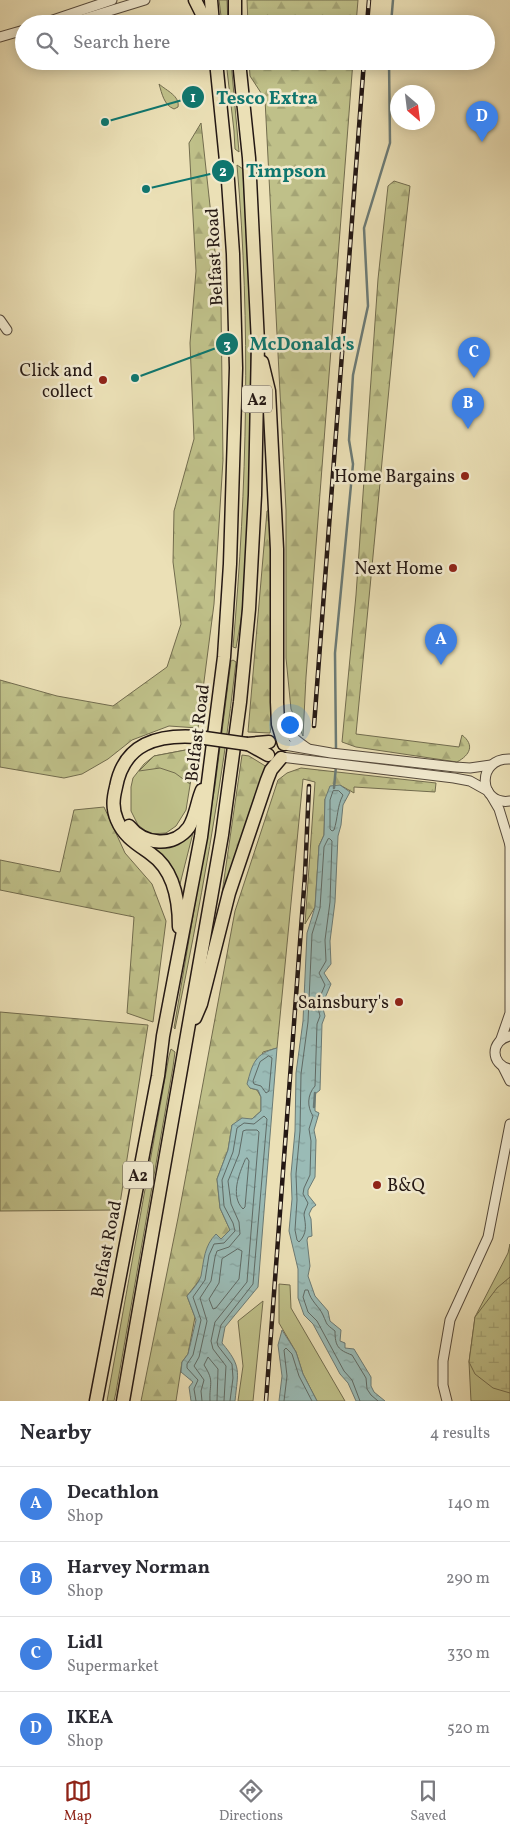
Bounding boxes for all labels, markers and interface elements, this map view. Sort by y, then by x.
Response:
search box [15,15,495,70]
icon: search [33,29,61,57]
text: Search here [73,30,170,56]
callout: Tesco Extra [181,80,328,114]
north arrow [390,85,435,130]
text: Tesco Extra [216,86,318,112]
text: 1 [190,88,196,109]
pin: D [466,101,498,142]
callout: Timpson [211,154,337,188]
text: Timpson [246,159,326,185]
text: 2 [219,162,227,183]
street label: Belfast Road [200,207,231,307]
callout: McDonald's [214,327,364,361]
text: McDonald's [250,332,355,358]
text: 3 [223,335,231,356]
pin: C [458,337,490,378]
place label: Click and collect [20,359,93,405]
marker: Click and collect [97,374,109,386]
road number: A2 [242,386,272,412]
pin: B [452,388,484,429]
place label: Home Bargains [334,465,455,490]
marker: Home Bargains [459,470,471,482]
place label: Next Home [354,557,443,582]
marker: Next Home [447,562,459,574]
pin: A [425,624,457,665]
street label: Belfast Road [180,683,217,784]
your location [277,712,303,738]
place label: Sainsbury's [298,991,389,1016]
marker: Sainsbury's [393,996,405,1008]
road number: A2 [123,1162,153,1188]
place label: B&Q [387,1174,426,1199]
marker: B&Q [371,1179,383,1191]
street label: Belfast Road [86,1199,129,1300]
text: Nearby [20,1419,91,1448]
text: 4 results [430,1423,490,1445]
text: Decathlon [67,1480,159,1506]
text: A [30,1493,42,1515]
text: 140 m [448,1493,490,1515]
text: Shop [67,1506,103,1528]
text: Harvey Norman [67,1555,210,1581]
text: B [31,1568,41,1590]
text: 290 m [446,1568,490,1590]
text: Shop [67,1581,103,1603]
text: Lidl [67,1630,103,1656]
text: C [31,1643,41,1665]
text: 330 m [447,1643,490,1665]
text: Supermarket [67,1656,159,1678]
text: IKEA [67,1705,113,1731]
text: D [30,1718,42,1740]
text: 520 m [447,1718,490,1740]
text: Shop [67,1731,103,1753]
tab: Map [64,1777,92,1826]
tab: Directions [219,1777,283,1826]
tab: Saved [410,1777,446,1826]

